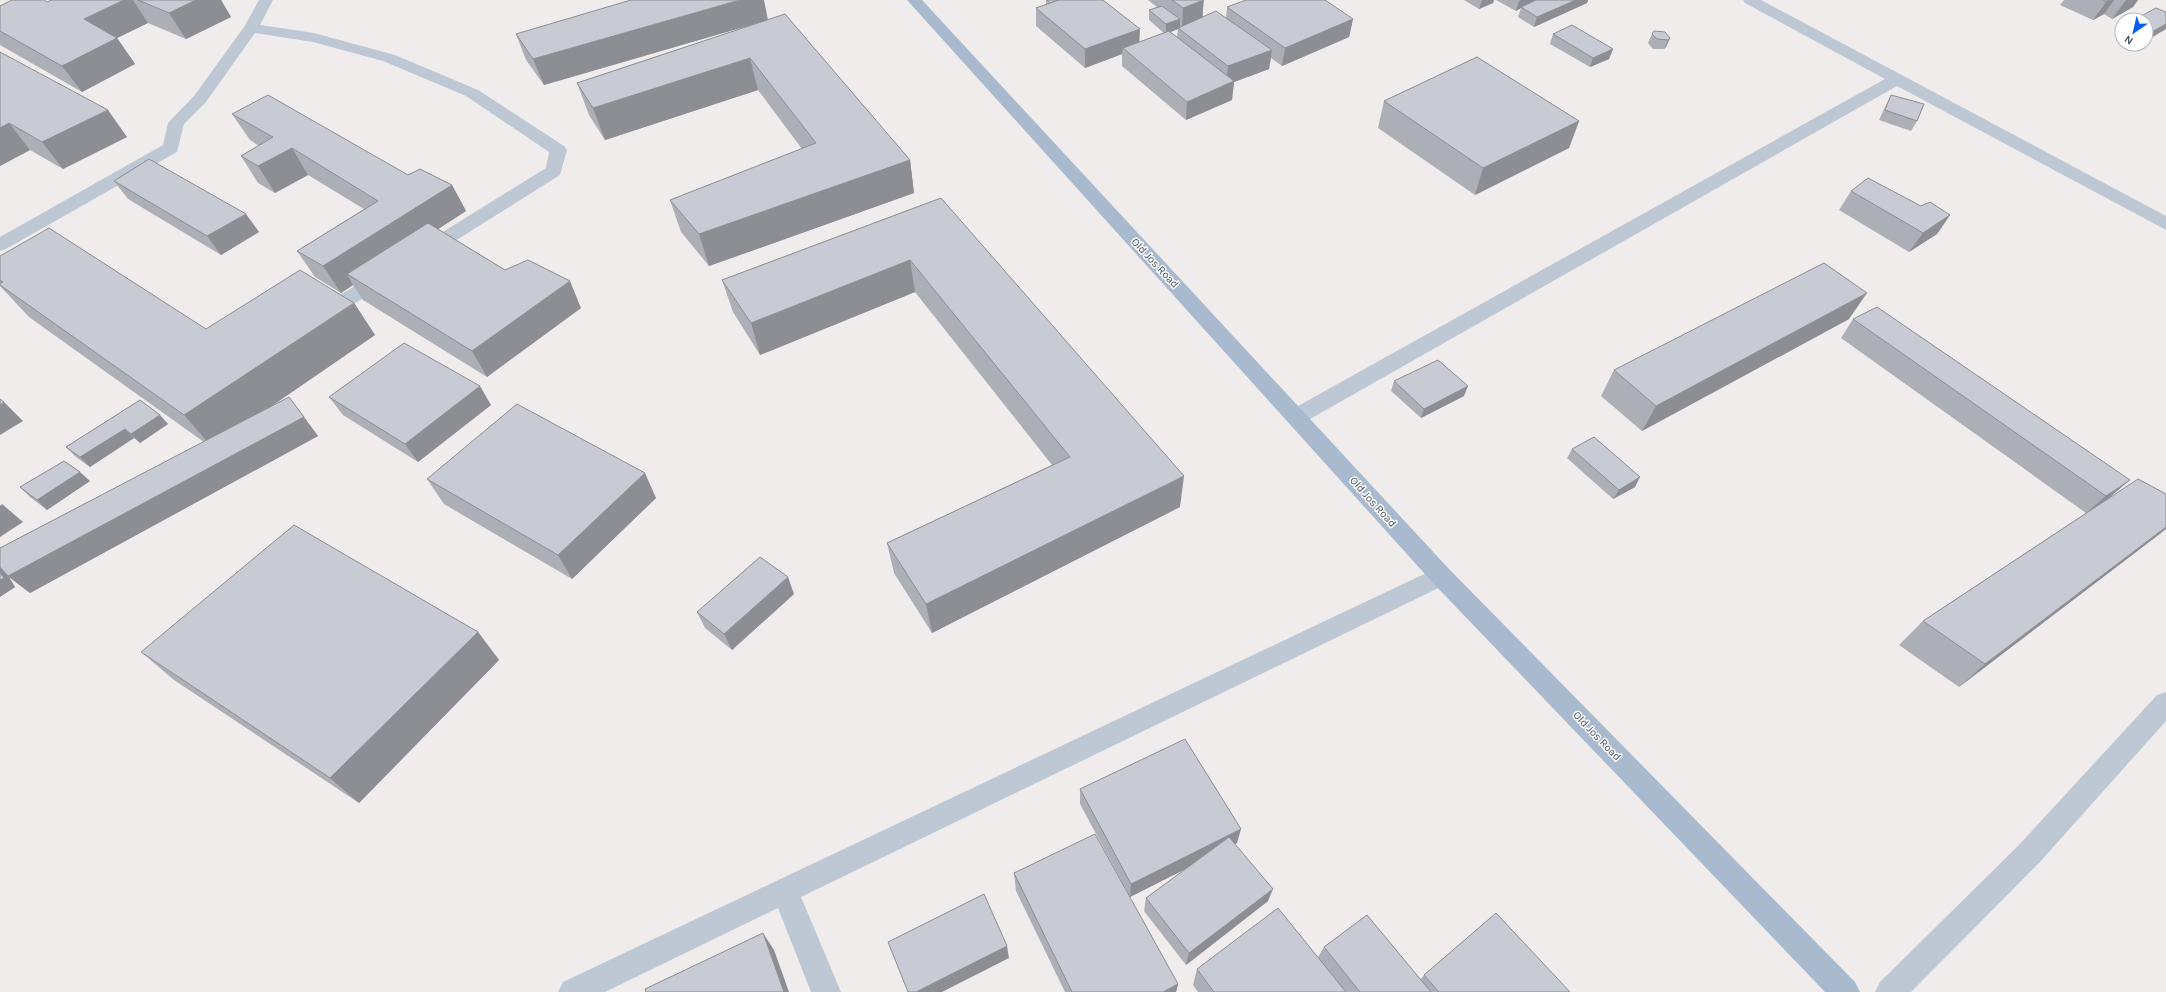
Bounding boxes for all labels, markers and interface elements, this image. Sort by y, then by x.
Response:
north arrow [2114,12,2154,52]
text: N [2122,32,2136,47]
street label: Old Jos Road [1129,235,1181,291]
street label: Old Jos Road [1347,474,1399,530]
street label: Old Jos Road [1570,709,1624,763]

